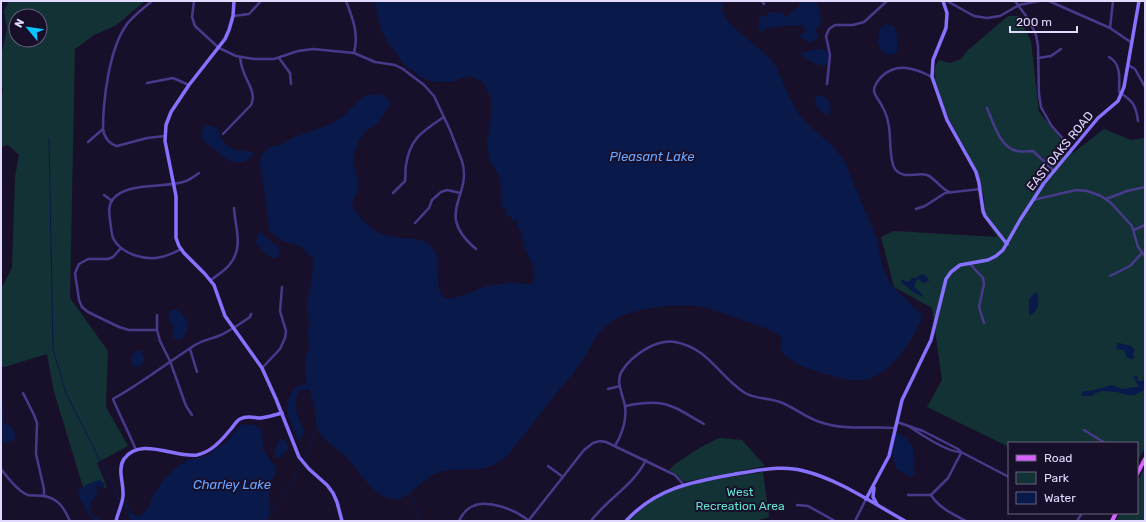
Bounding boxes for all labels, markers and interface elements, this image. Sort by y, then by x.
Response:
north arrow [8,8,48,48]
scale bar [1010,8,1077,34]
text: 200 m [1016,15,1052,29]
text: N [12,17,27,30]
street label: EAST OAKS ROAD [1024,109,1096,193]
water label: Pleasant Lake [609,149,695,164]
legend [1008,442,1138,514]
text: Road [1044,451,1072,465]
text: Park [1044,471,1070,485]
water label: Charley Lake [193,477,271,492]
park label: West Recreation Area [695,485,785,513]
text: Water [1044,491,1076,505]

